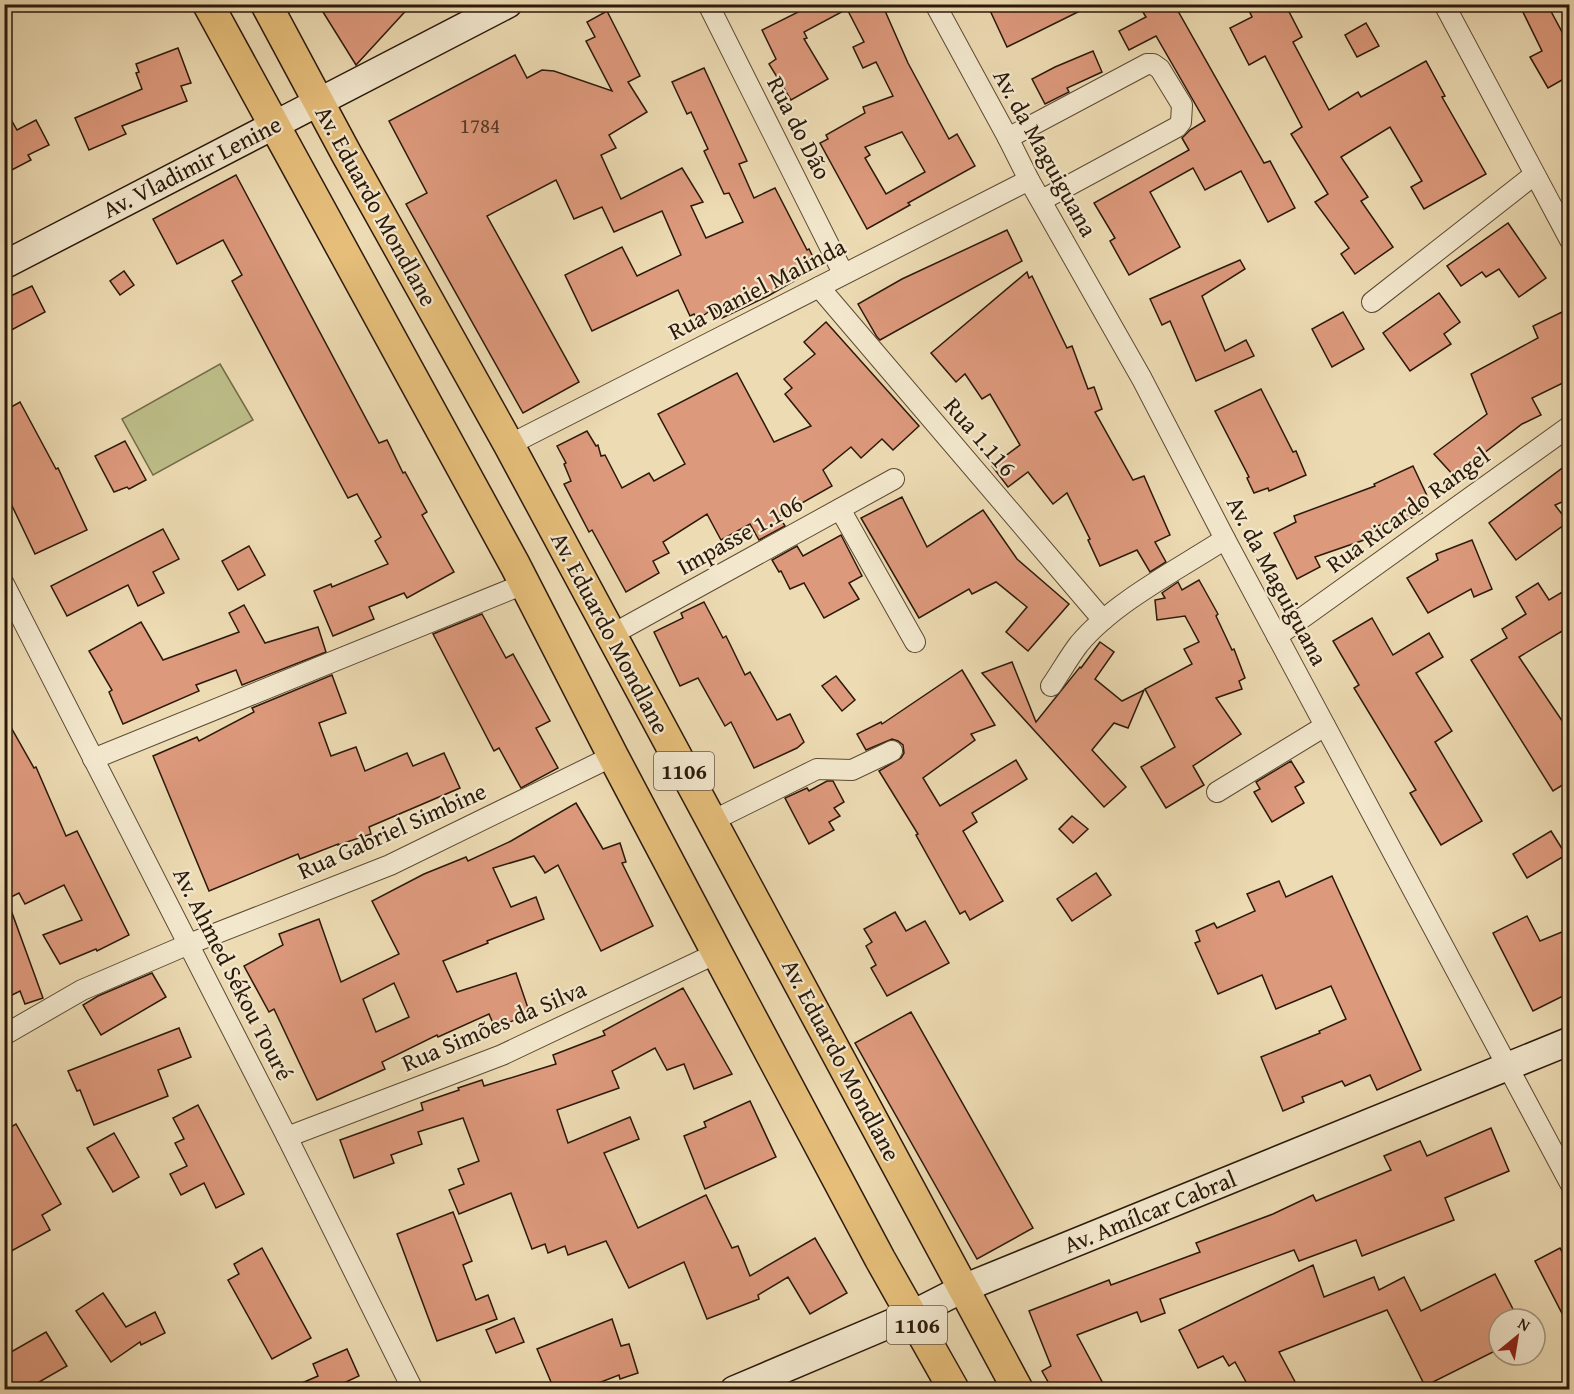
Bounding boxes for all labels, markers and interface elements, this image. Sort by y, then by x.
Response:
street label: Av. da Maguiguana [985,62,1106,244]
street label: Rua do Dão [758,70,840,186]
street label: Av. Eduardo Mondlane [307,99,446,312]
street label: Av. Vladimir Lenine [96,106,287,227]
house number: 1784 [460,110,500,141]
street label: Rua Daniel Malinda [662,228,852,348]
street label: Rua 1.116 [936,389,1025,484]
street label: Rua Ricardo Rangel [1319,438,1497,581]
street label: Impasse 1.106 [671,486,809,584]
street label: Av. da Maguiguana [1218,490,1337,672]
street label: Av. Eduardo Mondlane [542,525,679,740]
road number: 1106 [654,752,714,790]
street label: Rua Gabriel Simbine [292,773,492,888]
street label: Av. Ahmed Sékou Touré [164,861,302,1086]
street label: Av. Eduardo Mondlane [773,952,910,1167]
street label: Rua Simões da Silva [396,971,592,1080]
street label: Av. Amílcar Cabral [1058,1161,1242,1262]
road number: 1106 [887,1306,947,1344]
north arrow [1487,1307,1547,1367]
text: N [1514,1311,1535,1337]

